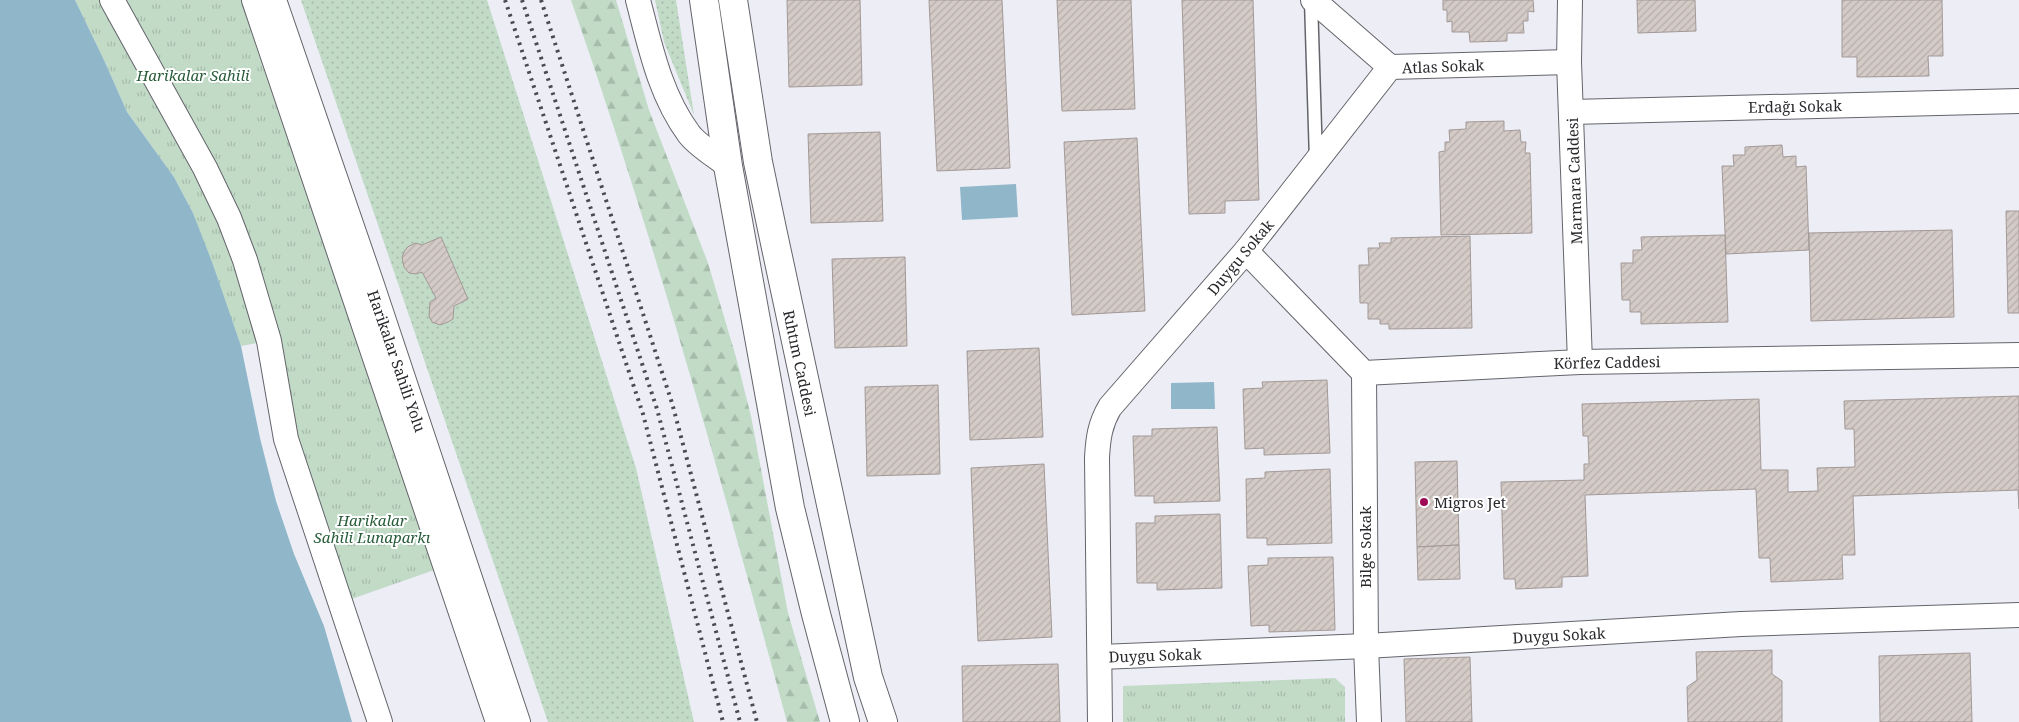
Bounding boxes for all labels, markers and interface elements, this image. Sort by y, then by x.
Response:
street label: Atlas Sokak [1401,55,1485,77]
park label: Harikalar Sahili [135,65,250,85]
street label: Erdağı Sokak [1748,95,1842,117]
street label: Marmara Caddesi [1562,117,1586,245]
street label: Duygu Sokak [1202,215,1278,299]
street label: Harikalar Sahili Yolu [363,287,431,435]
street label: Rıhtım Caddesi [779,308,821,418]
street label: Körfez Caddesi [1553,351,1661,373]
place label: Migros Jet [1434,492,1506,512]
marker: Migros Jet [1418,496,1430,508]
street label: Bilge Sokak [1355,506,1375,588]
park label: Harikalar Sahili Lunaparkı [314,510,431,547]
street label: Duygu Sokak [1512,623,1606,647]
street label: Duygu Sokak [1108,643,1202,667]

